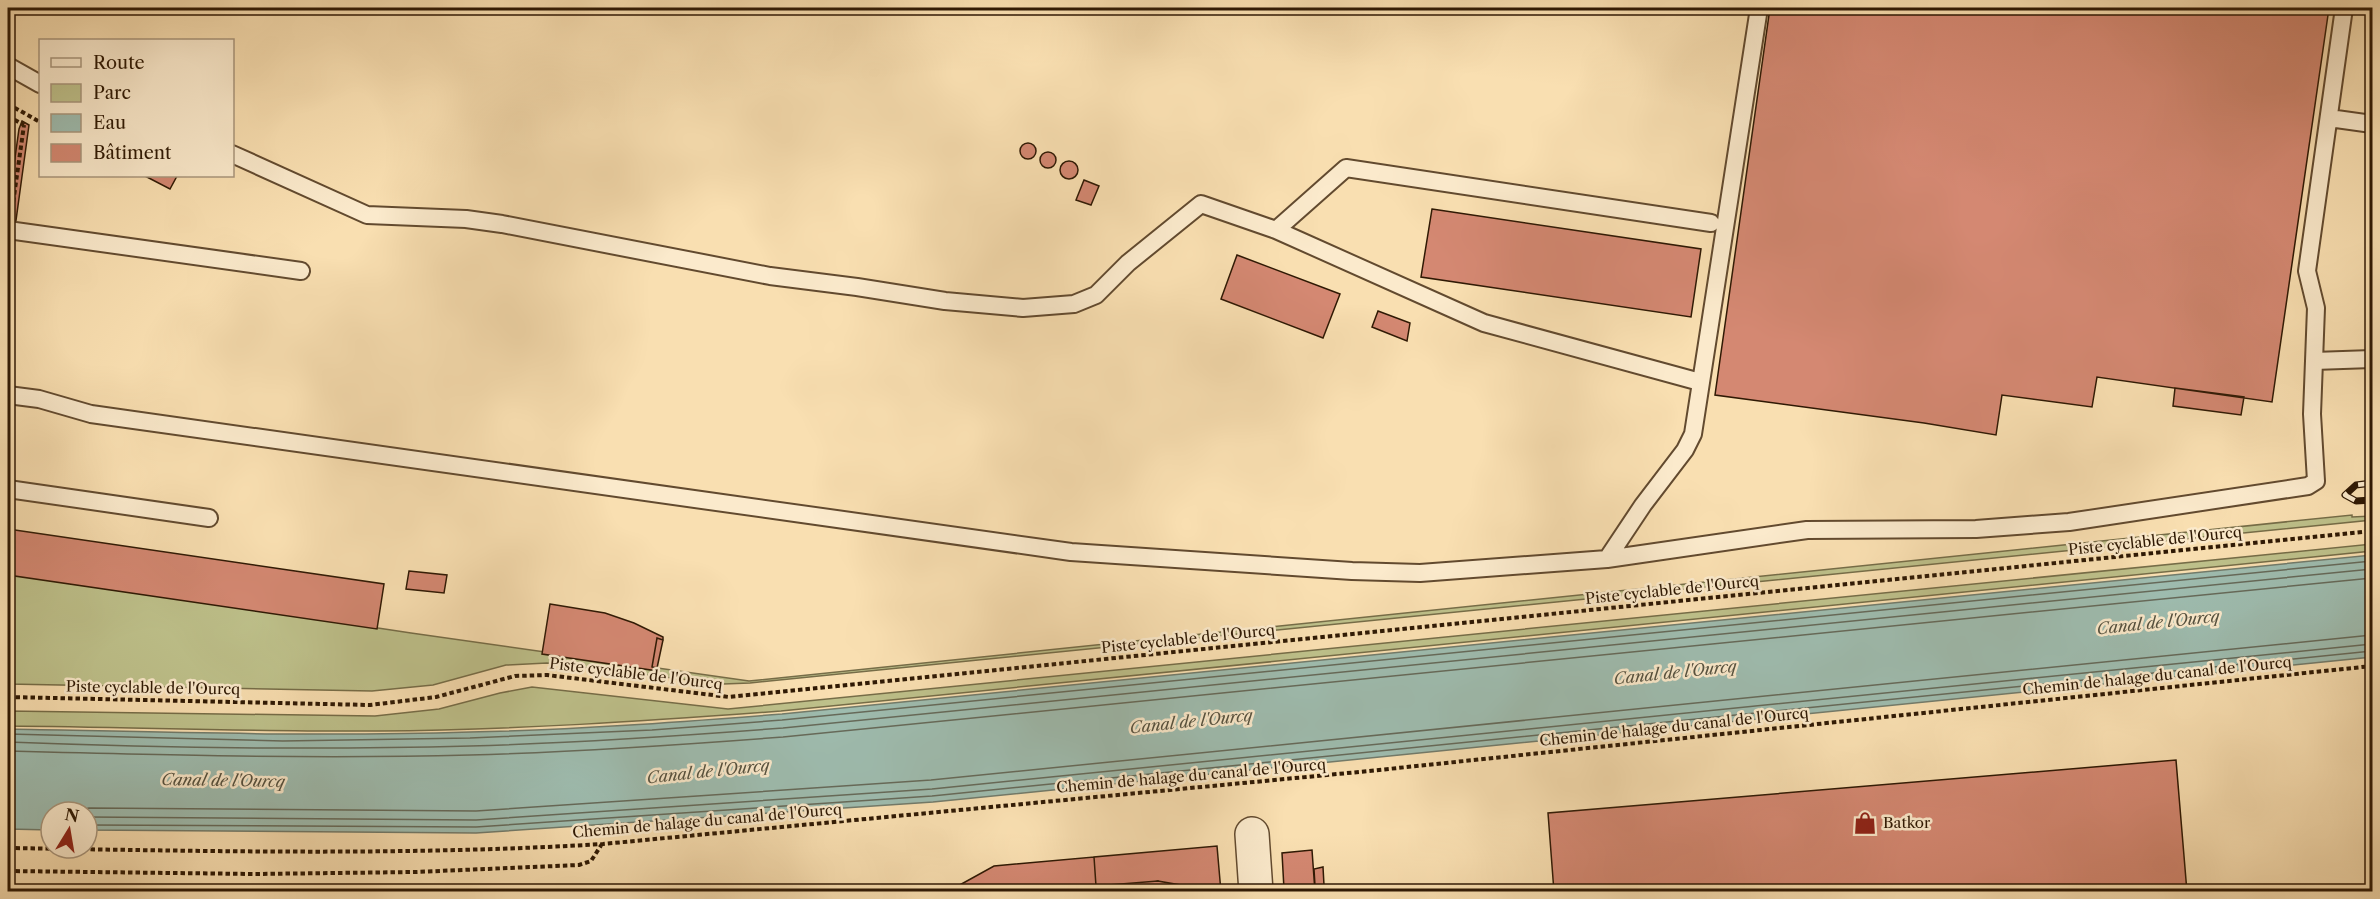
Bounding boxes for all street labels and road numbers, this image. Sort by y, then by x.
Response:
street label: Piste cyclable de l'Ourcq [2067,522,2243,559]
street label: Piste cyclable de l'Ourcq [1584,571,1760,608]
street label: Piste cyclable de l'Ourcq [1100,620,1276,657]
street label: Chemin de halage du canal de l'Ourcq [2021,652,2293,699]
street label: Piste cyclable de l'Ourcq [548,653,724,694]
street label: Piste cyclable de l'Ourcq [66,676,240,699]
street label: Chemin de halage du canal de l'Ourcq [1538,703,1810,750]
street label: Chemin de halage du canal de l'Ourcq [1055,754,1327,797]
street label: Chemin de halage du canal de l'Ourcq [571,799,843,842]

